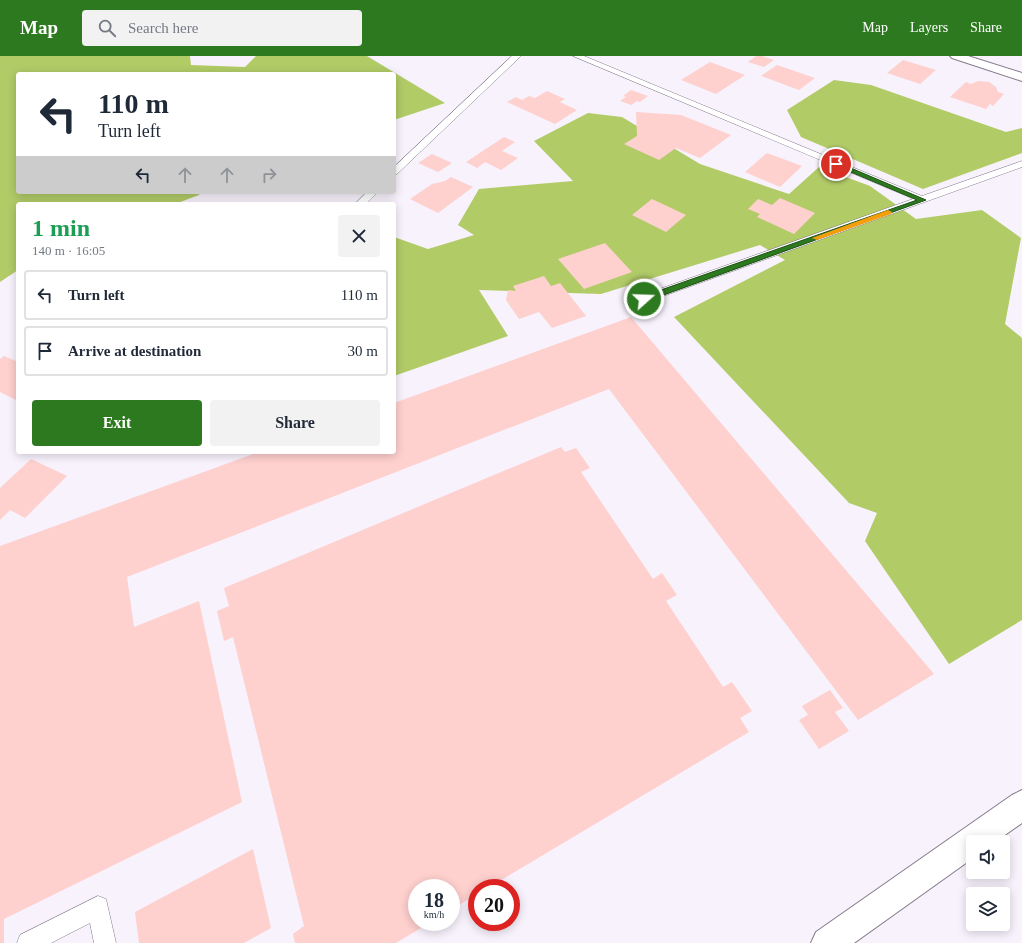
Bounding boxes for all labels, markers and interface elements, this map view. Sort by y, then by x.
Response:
search box [82,10,362,46]
text: Map [20,17,58,38]
icon: search [96,17,118,39]
text: Search here [128,20,198,36]
text: Map [862,20,888,35]
text: Layers [910,20,948,35]
text: Share [970,20,1002,35]
icon: left [32,88,84,140]
text: 110 m [98,88,169,119]
text: Turn left [98,121,161,141]
pin [819,147,853,181]
icon: arrive [825,153,847,175]
icon: left [132,164,154,186]
icon: ahead [174,164,196,186]
icon: ahead [216,164,238,186]
icon: right [258,164,280,186]
text: 1 min [32,215,90,241]
button: close [338,215,380,257]
text: 140 m · 16:05 [32,243,105,258]
position arrow [623,278,665,320]
icon: left [34,284,56,306]
text: Turn left [68,287,125,303]
text: 110 m [341,287,378,303]
icon: arrive [34,340,56,362]
text: Arrive at destination [68,343,201,359]
text: 30 m [348,343,378,359]
button: Exit [32,400,202,446]
button: Share [210,400,380,446]
map controls [966,835,1010,931]
button: sound [966,835,1010,879]
speed limit sign: 20 [468,879,520,931]
button: layers [966,887,1010,931]
text: 18 [424,889,444,911]
text: km/h [424,909,444,920]

